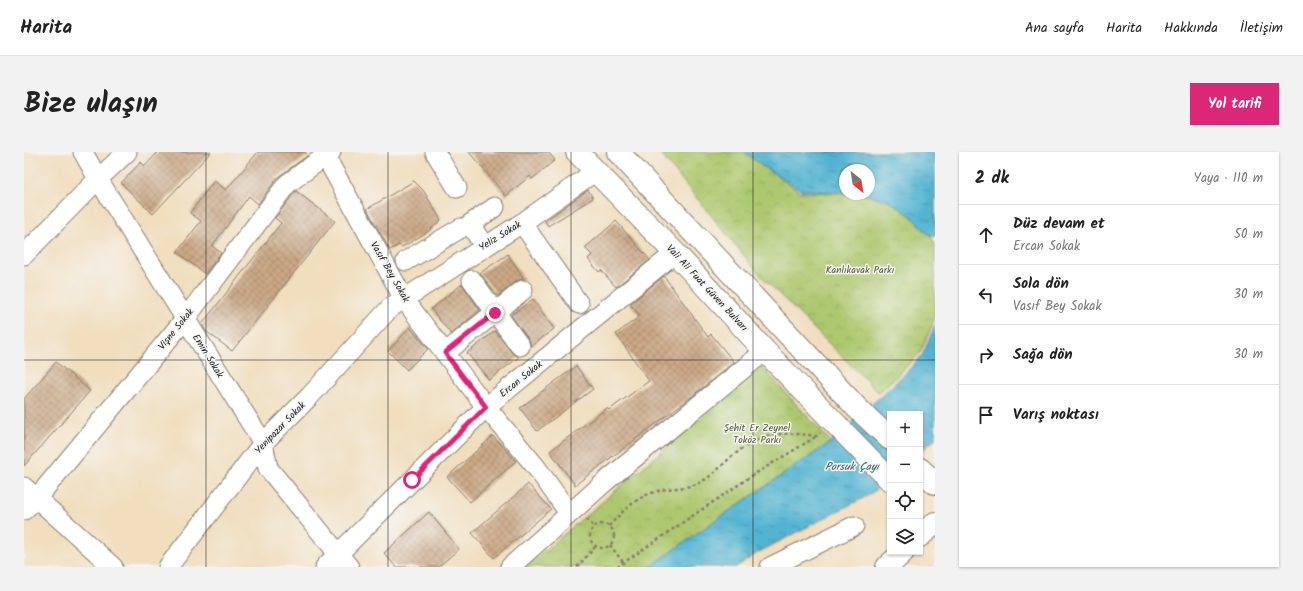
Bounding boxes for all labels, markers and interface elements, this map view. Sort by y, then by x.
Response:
text: Harita [20,13,72,43]
text: Ana sayfa [1025,17,1084,39]
text: Harita [1106,17,1142,39]
text: Hakkında [1164,17,1218,39]
text: İletişim [1240,17,1283,39]
text: Bize ulaşın [24,82,158,127]
button: Yol tarifi [1190,83,1279,125]
north arrow [839,164,875,200]
text: 2 dk [975,165,1009,192]
text: Yaya · 110 m [1194,168,1263,189]
text: Düz devam et [1013,212,1105,236]
street label: Yeliz Sokak [476,216,525,255]
icon: ahead [975,224,997,246]
text: 50 m [1234,224,1263,245]
text: Ercan Sokak [1013,236,1080,257]
street label: Vasıf Bey Sokak [366,239,414,306]
street label: Vali Ali Fuat Güven Bulvarı [662,241,752,335]
park label: Kanlıkavak Parkı [826,262,895,278]
text: Sola dön [1013,272,1069,296]
icon: left [975,284,997,306]
text: 30 m [1234,284,1263,305]
text: Vasıf Bey Sokak [1013,296,1102,317]
street label: Vişne Sokak [154,304,198,353]
route end [486,304,504,322]
street label: Emin Sokak [188,331,228,381]
text: Sağa dön [1013,343,1073,367]
icon: right [975,344,997,366]
text: 30 m [1234,344,1263,365]
street label: Ercan Sokak [496,356,546,401]
street label: Yenipazar Sokak [251,398,310,458]
text: Varış noktası [1013,403,1099,427]
icon: arrive [975,404,997,426]
map controls [887,411,923,555]
button: + [887,411,923,447]
park label: Şehit Er Zeynel Toköz Parkı [724,420,791,448]
button: − [887,447,923,483]
water label: Porsuk Çayı [825,458,880,476]
route start [403,471,421,489]
button: locate [887,483,923,519]
button: layers [887,519,923,555]

